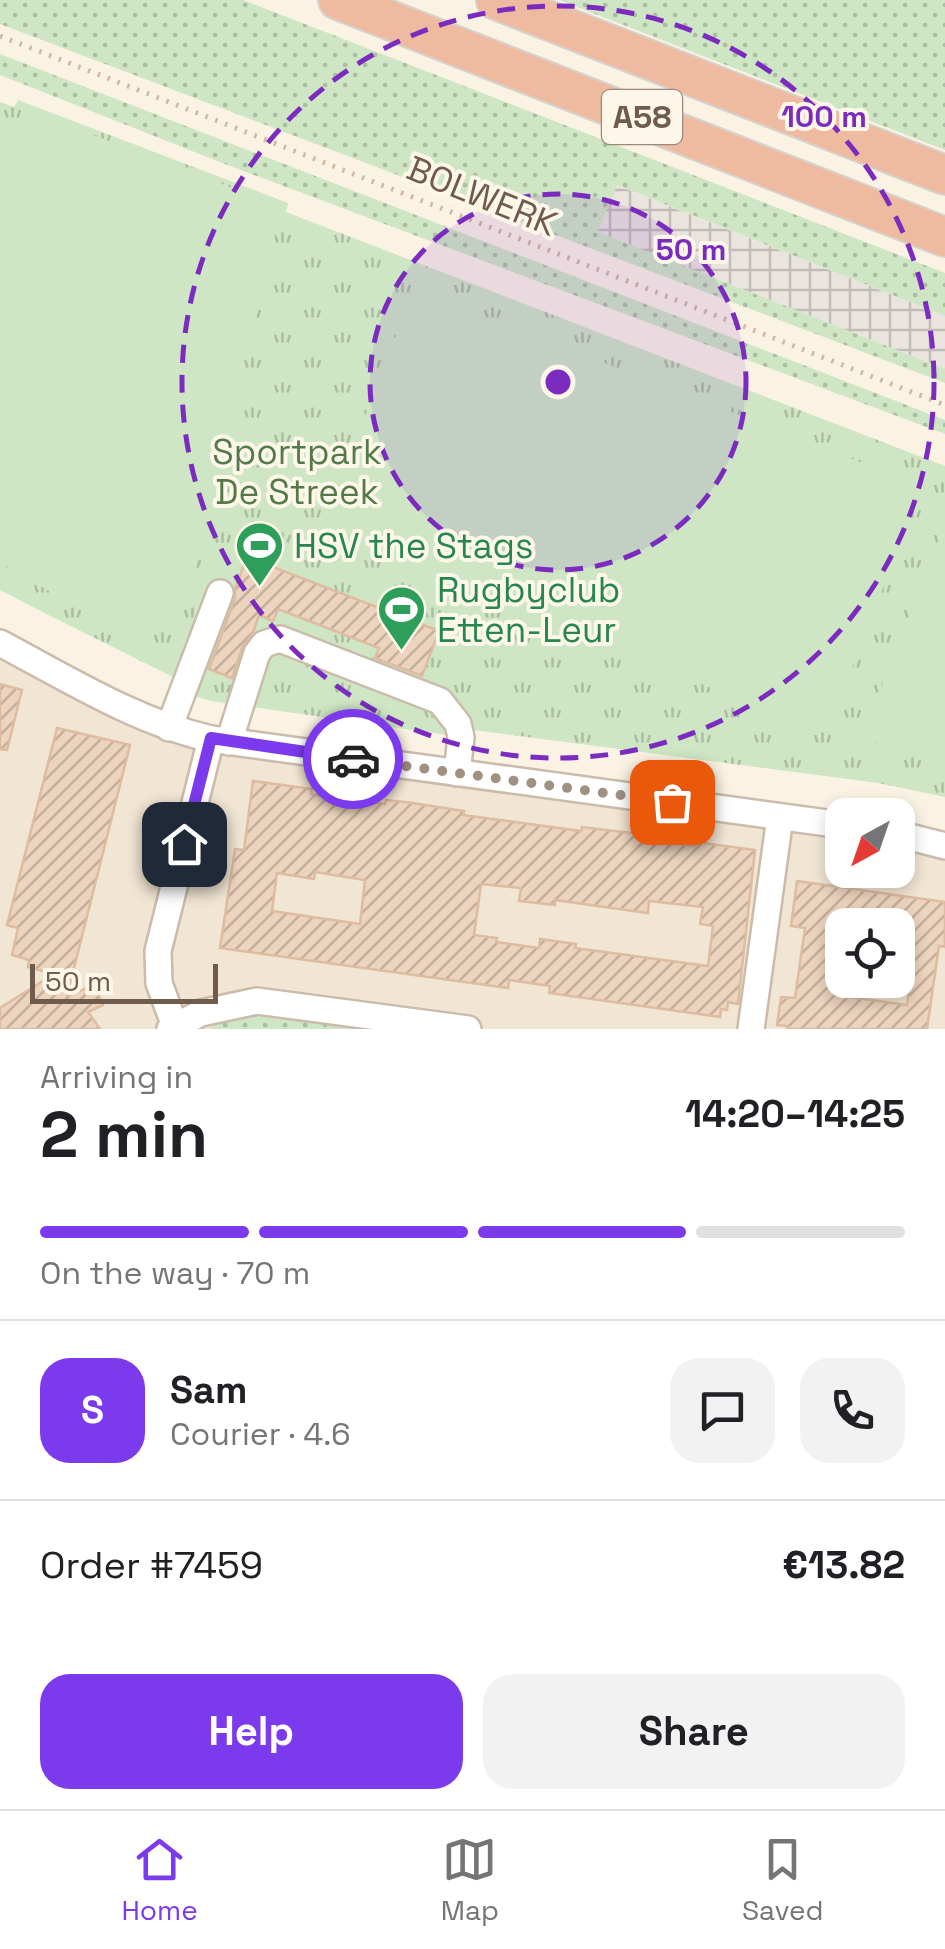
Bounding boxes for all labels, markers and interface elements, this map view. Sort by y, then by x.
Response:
road number: A58 [602,90,682,144]
text: 100 m [781,97,867,136]
street label: BOLWERK [400,146,564,246]
text: 50 m [656,230,726,269]
centre of rings [540,364,576,400]
park label: Sportpark De Streek [212,430,382,514]
sports icon: HSV the Stags [233,520,285,588]
place label: HSV the Stags [294,524,533,568]
place label: Rugbyclub Etten-Leur [437,568,620,652]
sports icon: Rugbyclub Etten-Leur [376,584,428,652]
courier [303,709,403,809]
icon: car [326,732,381,787]
pin [630,760,715,845]
icon: bag [645,775,700,830]
north arrow [825,798,915,888]
map controls [825,798,915,998]
pin [142,802,227,887]
icon: home [157,817,212,872]
button: locate [825,908,915,998]
scale bar [30,959,218,1004]
text: 50 m [45,963,111,999]
text: Arriving in [40,1057,193,1097]
text: 14:20–14:25 [685,1090,905,1138]
text: 2 min [40,1093,208,1176]
text: On the way · 70 m [40,1253,310,1293]
button: chat [670,1358,775,1463]
button: phone [800,1358,905,1463]
text: Sam [170,1366,247,1414]
text: S [81,1386,104,1434]
text: Courier · 4.6 [170,1414,351,1454]
text: Order #7459 [40,1541,263,1589]
text: €13.82 [782,1541,905,1589]
button: Help [40,1674,463,1789]
button: Share [483,1674,905,1789]
tab: Home [121,1832,198,1928]
tab: Map [441,1832,499,1928]
tab: Saved [742,1832,824,1928]

